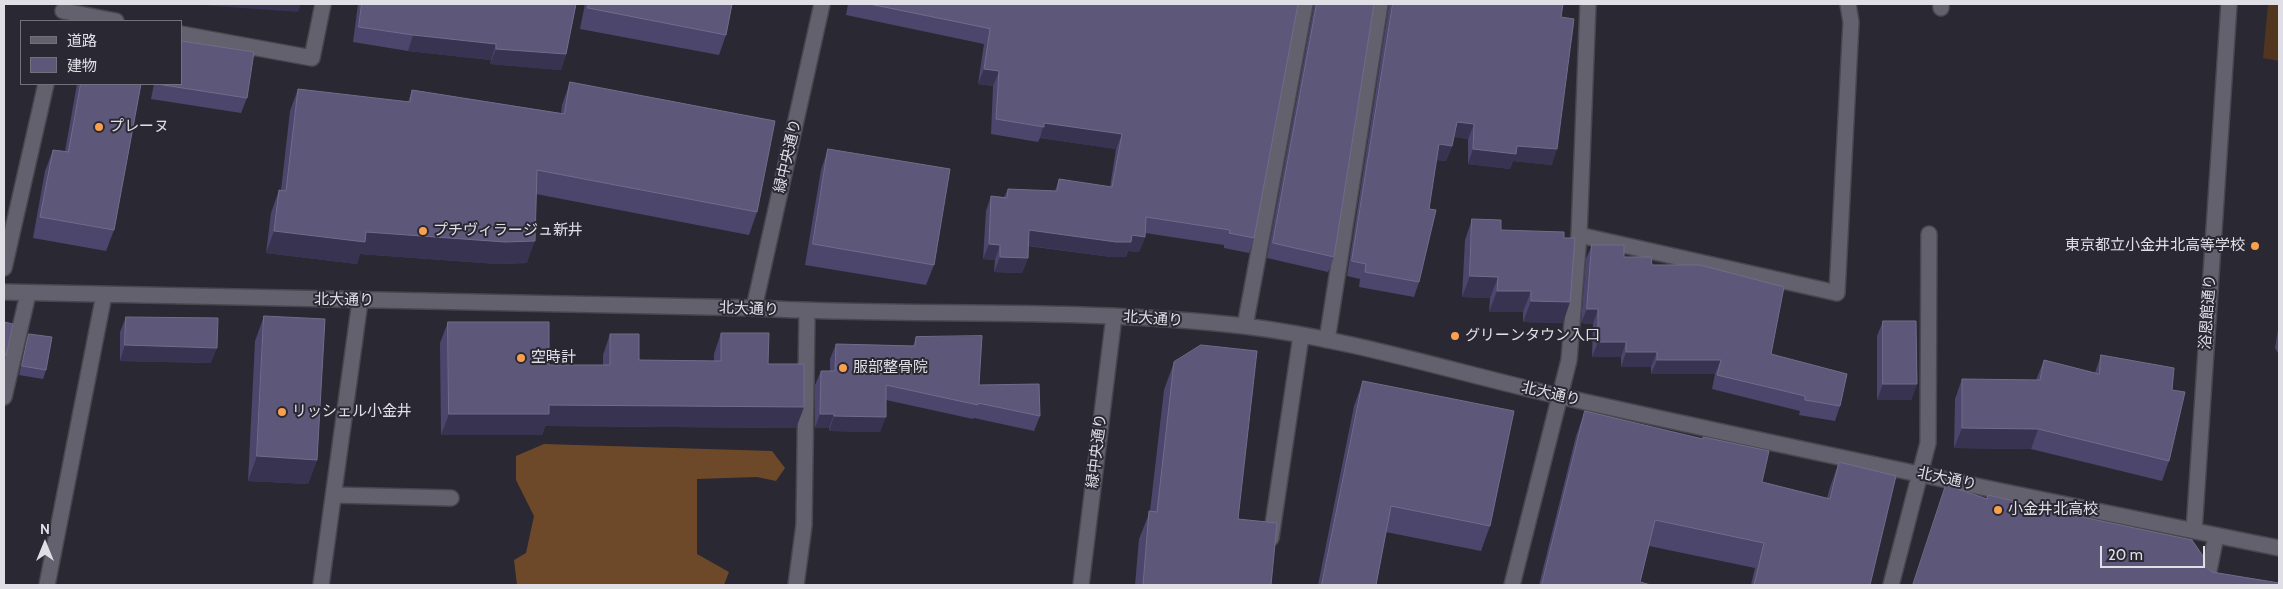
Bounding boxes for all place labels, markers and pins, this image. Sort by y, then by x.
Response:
place label: プレーヌ [109,118,169,136]
marker: プレーヌ [93,121,105,133]
place label: プチヴィラージュ新井 [433,222,583,240]
marker: プチヴィラージュ新井 [417,225,429,237]
place label: 東京都立小金井北高等学校 [2065,237,2245,255]
marker: 東京都立小金井北高等学校 [2249,240,2261,252]
place label: グリーンタウン入口 [1465,327,1600,345]
marker: グリーンタウン入口 [1449,330,1461,342]
place label: 空時計 [531,349,576,367]
marker: 空時計 [515,352,527,364]
place label: 服部整骨院 [853,359,928,377]
marker: 服部整骨院 [837,362,849,374]
place label: リッシェル小金井 [292,403,412,421]
marker: リッシェル小金井 [276,406,288,418]
place label: 小金井北高校 [2008,501,2098,519]
marker: 小金井北高校 [1992,504,2004,516]

